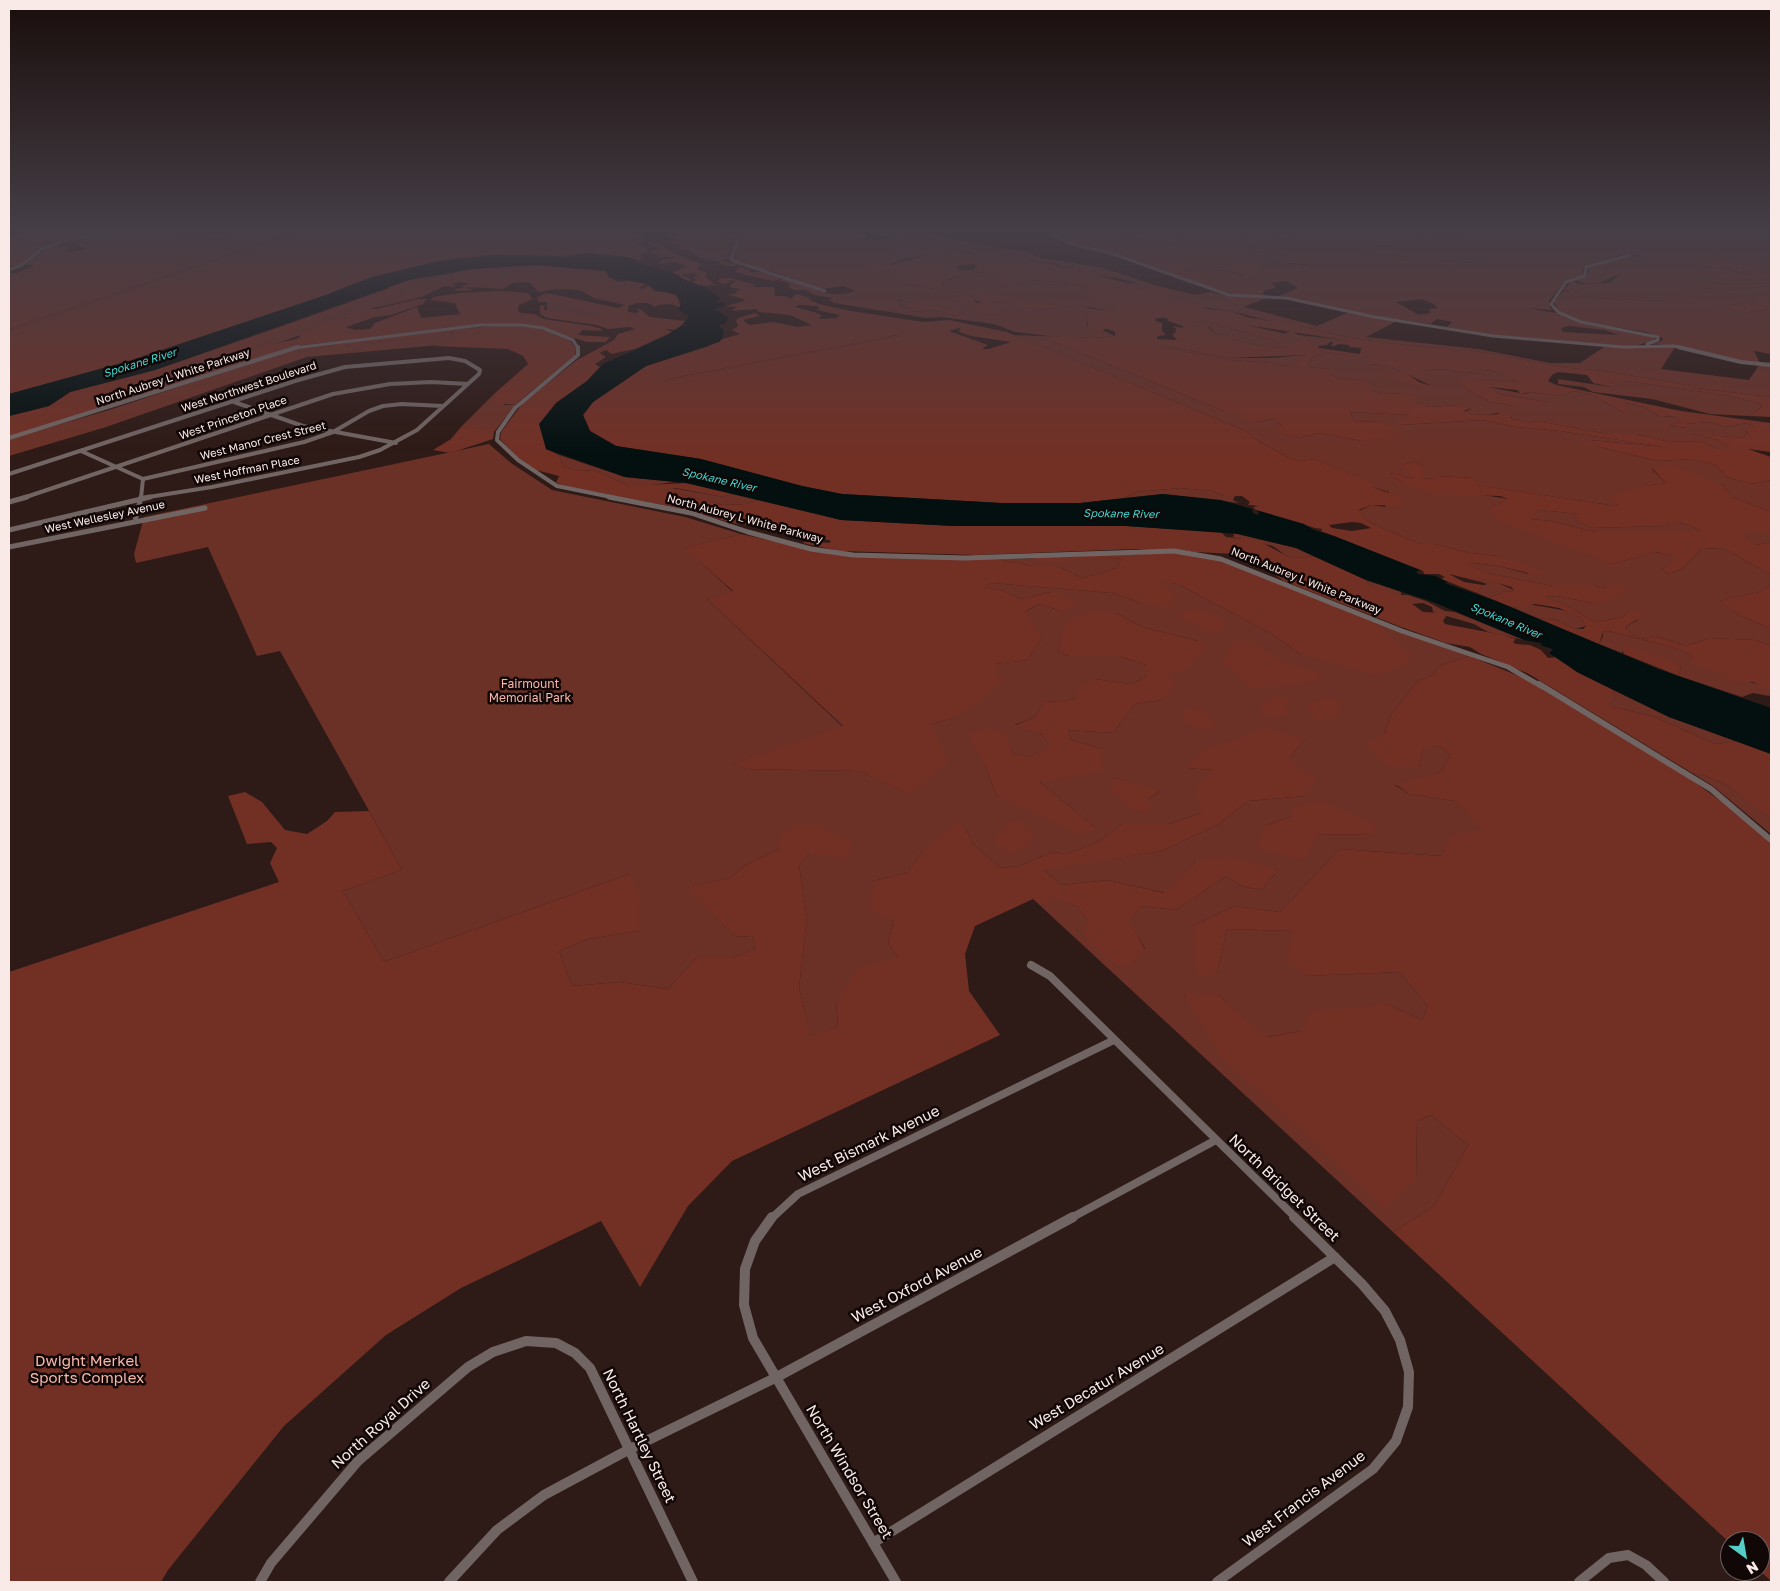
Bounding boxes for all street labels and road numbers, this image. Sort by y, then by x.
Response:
street label: North Aubrey L White Parkway [94,346,252,408]
street label: West Northwest Boulevard [180,359,318,415]
street label: West Princeton Place [177,393,289,443]
street label: West Manor Crest Street [199,419,327,463]
street label: West Hoffman Place [193,453,301,487]
street label: North Aubrey L White Parkway [666,492,824,546]
street label: West Wellesley Avenue [44,498,166,536]
street label: North Aubrey L White Parkway [1229,545,1383,617]
street label: West Bismark Avenue [795,1102,943,1186]
street label: North Bridget Street [1225,1131,1343,1245]
street label: West Oxford Avenue [849,1243,985,1327]
street label: West Decatur Avenue [1027,1340,1167,1434]
street label: North Hartley Street [599,1366,679,1506]
street label: North Royal Drive [328,1375,434,1473]
street label: North Windsor Street [802,1402,896,1542]
street label: West Francis Avenue [1239,1447,1369,1551]

